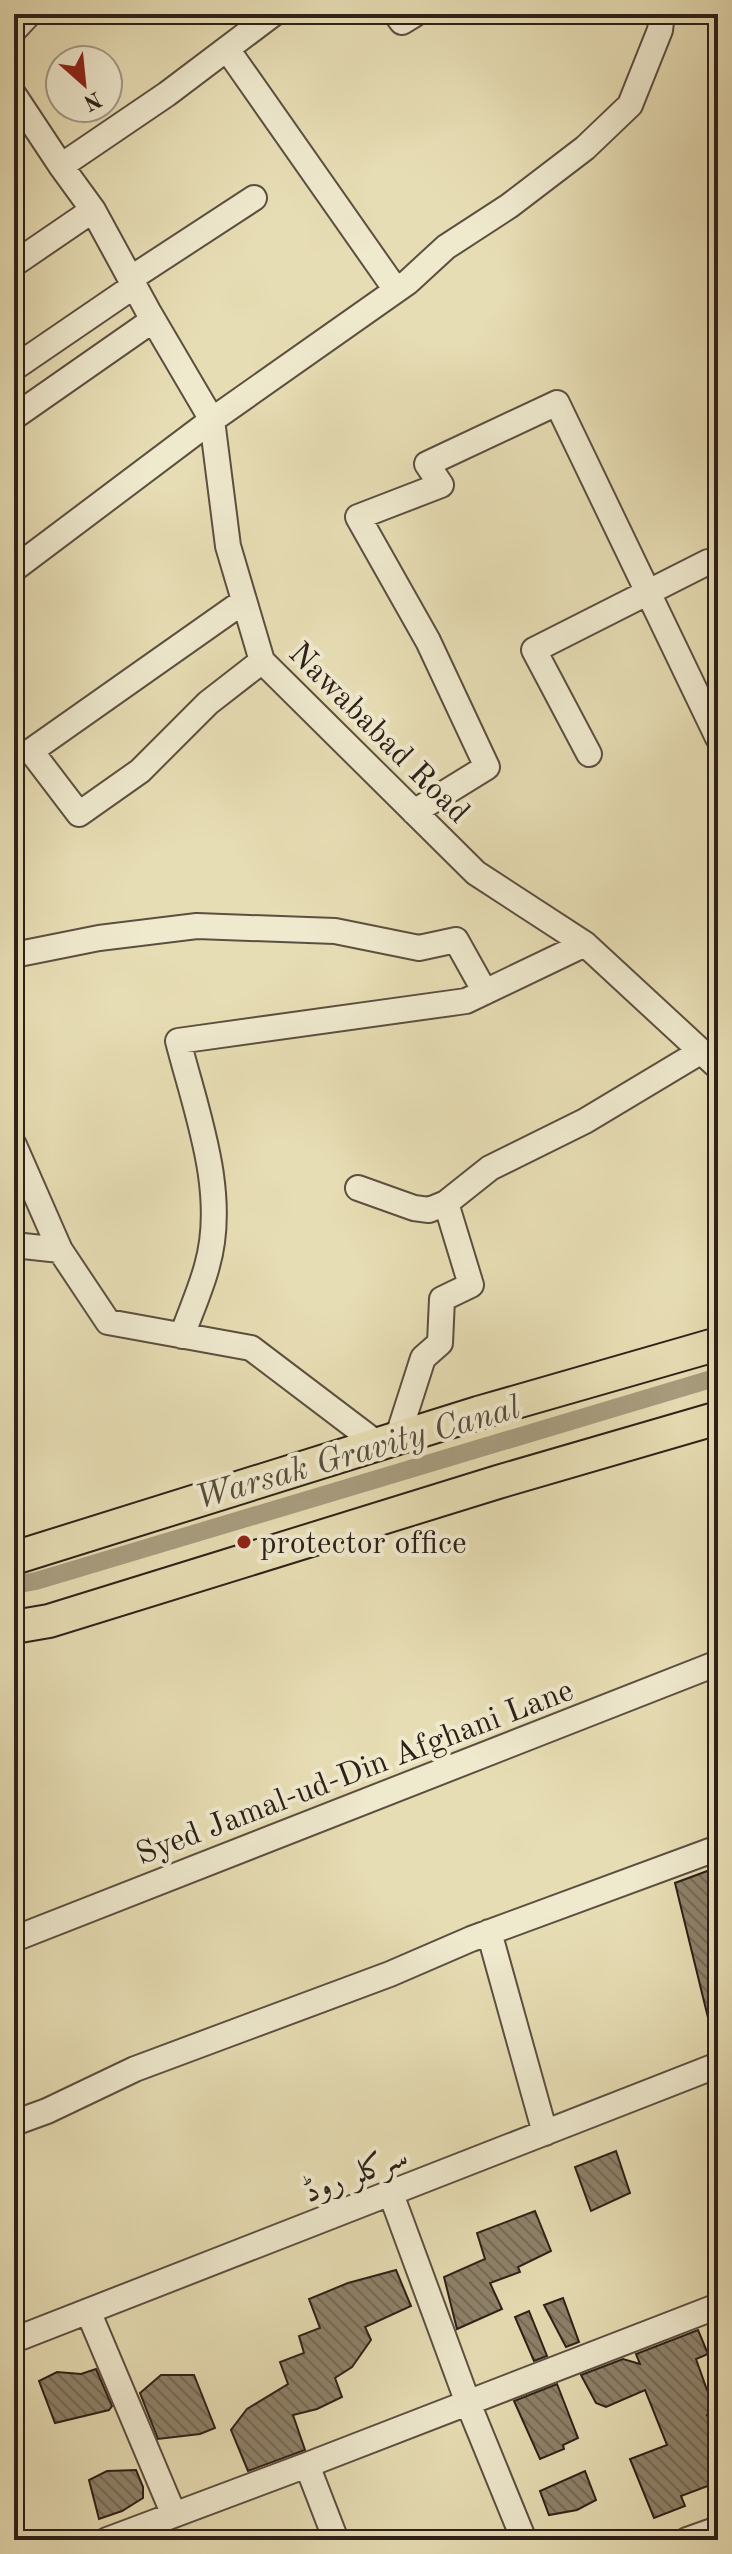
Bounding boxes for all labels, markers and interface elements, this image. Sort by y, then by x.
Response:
north arrow [44,44,124,124]
text: N [80,86,105,114]
street label: Nawababad Road [281,638,474,831]
water label: Warsak Gravity Canal [191,1391,524,1517]
place label: protector office [260,1529,467,1561]
marker: protector office [235,1533,253,1551]
street label: Syed Jamal-ud-Din Afghani Lane [132,1675,578,1872]
street label: سرکلر روڈ [298,2138,413,2212]

